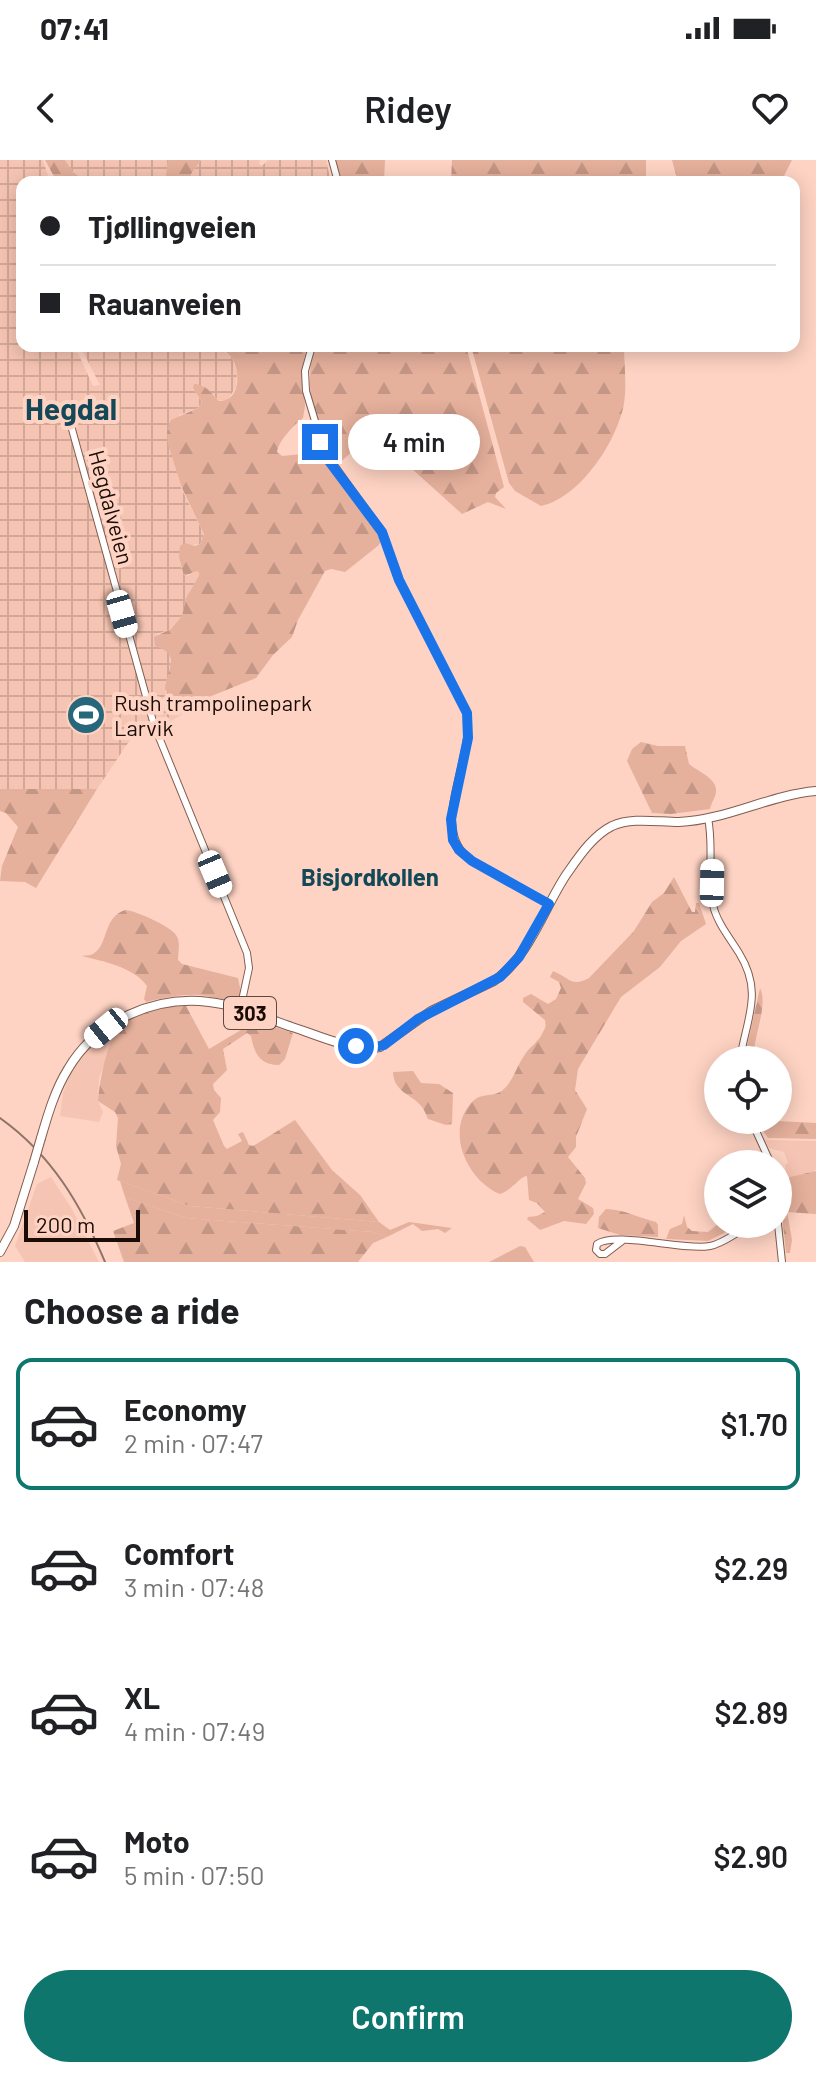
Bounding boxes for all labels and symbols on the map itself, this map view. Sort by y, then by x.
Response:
district label: Hegdal [25,390,117,426]
callout: 4 min [348,414,480,470]
route end [302,424,338,460]
street label: Hegdalveien [84,447,140,567]
car [104,588,140,640]
place label: Rush trampolinepark Larvik [114,689,312,740]
sports icon: Rush trampolinepark Larvik [65,694,107,736]
car [195,847,235,901]
car [700,859,724,907]
district label: Bisjordkollen [301,862,439,891]
road number: 303 [224,997,276,1029]
car [80,1004,132,1052]
route start [338,1028,374,1064]
scale bar [24,1206,140,1242]

